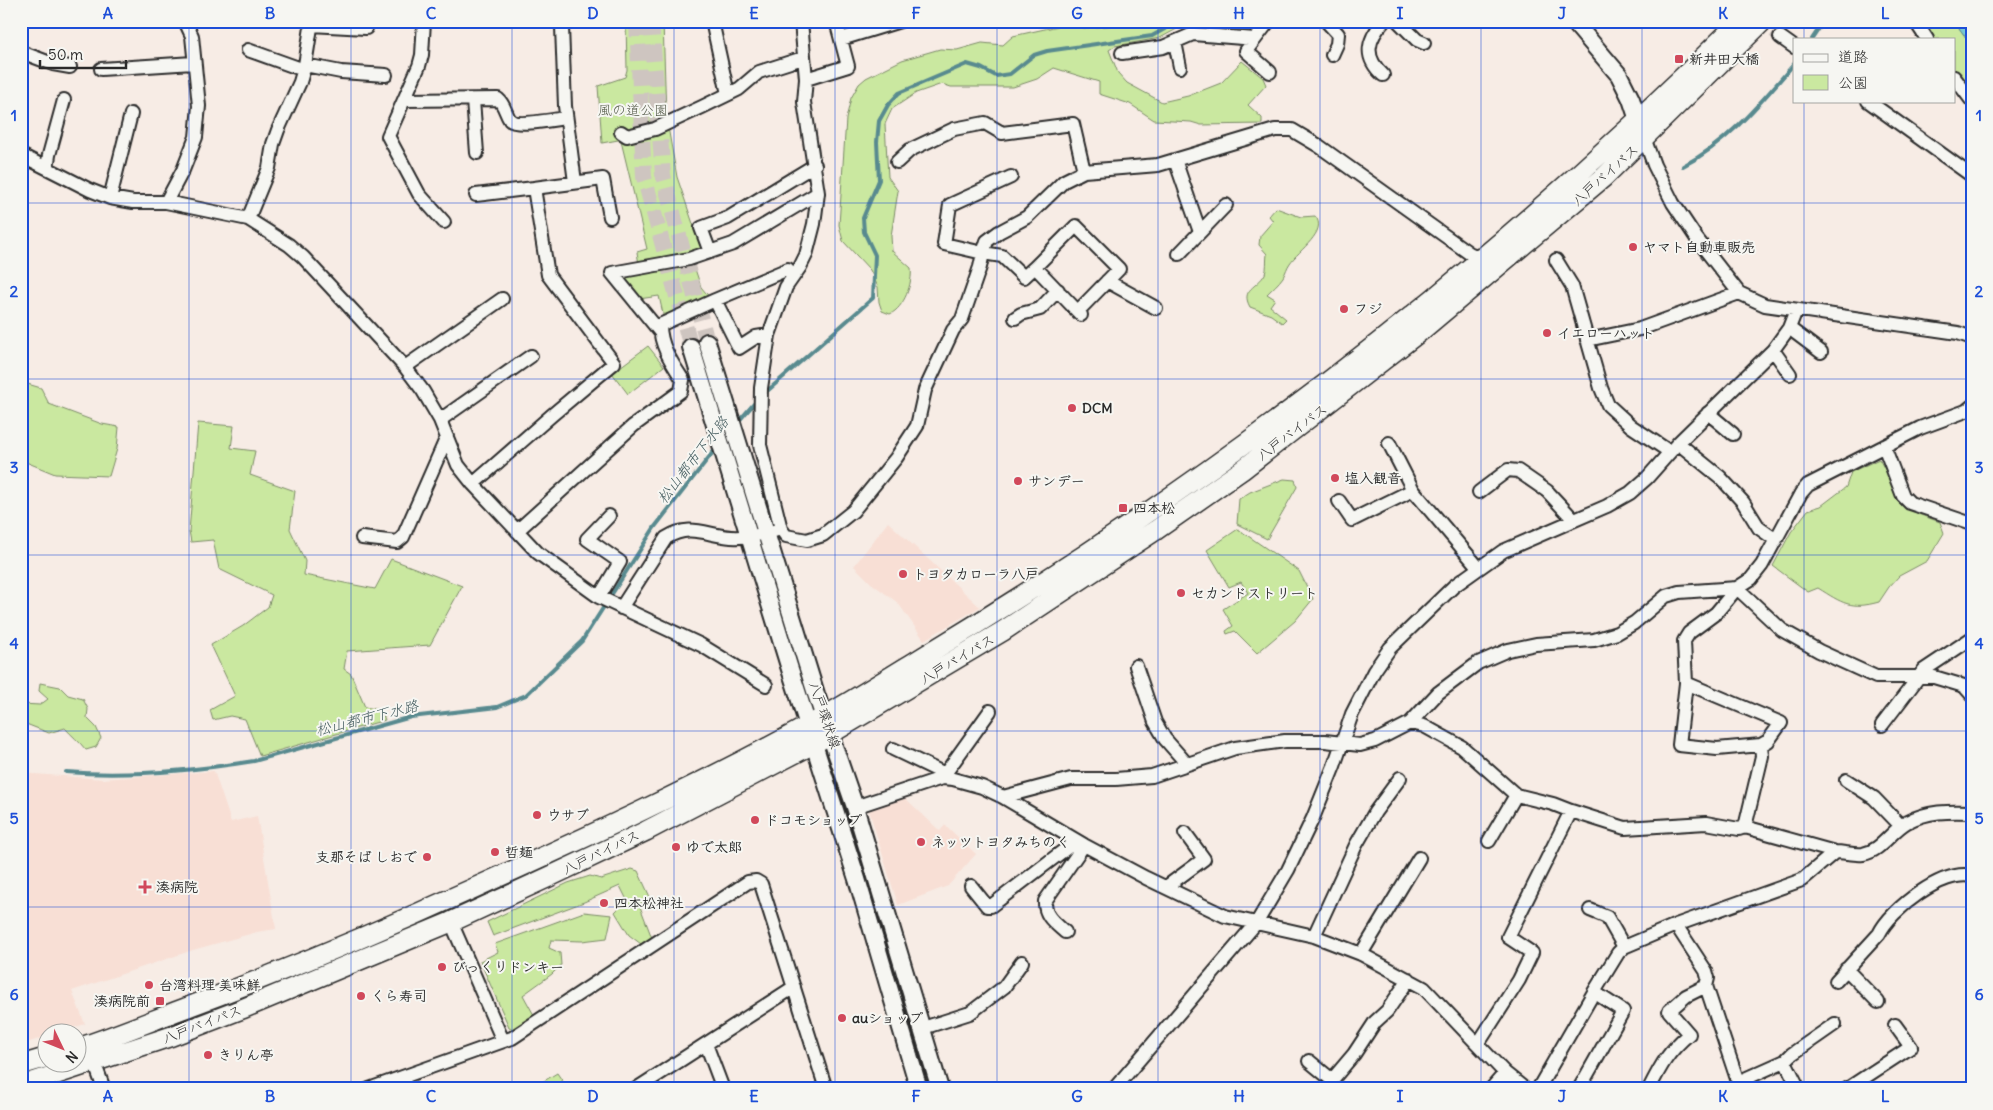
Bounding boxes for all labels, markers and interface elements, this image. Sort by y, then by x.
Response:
text: A [103,3,113,23]
text: B [265,3,276,23]
text: C [426,3,437,23]
text: D [587,3,599,23]
text: E [749,3,759,23]
text: F [911,3,921,23]
text: G [1071,3,1083,23]
text: H [1233,3,1245,23]
text: I [1397,3,1404,23]
text: J [1558,3,1567,23]
text: K [1718,3,1728,23]
text: L [1881,3,1890,23]
scale bar [40,38,126,70]
legend [1793,38,1956,102]
text: 50 m [48,45,83,64]
text: 道路 [1838,47,1868,66]
place label: 新井田大橋 [1689,50,1759,68]
marker: 新井田大橋 [1673,53,1685,65]
text: 公園 [1838,73,1868,92]
park label: 風の道公園 [598,101,668,119]
text: 1 [11,105,17,125]
text: 1 [1976,105,1982,125]
street label: 八戸バイパス [1568,140,1642,210]
place label: ヤマト自動車販売 [1643,238,1755,256]
marker: ヤマト自動車販売 [1627,241,1639,253]
text: 2 [10,281,19,301]
text: 2 [1975,281,1984,301]
place label: フジ [1354,300,1382,318]
marker: フジ [1338,303,1350,315]
place label: イエローハット [1557,324,1655,342]
marker: イエローハット [1541,327,1553,339]
place label: DCM [1082,399,1113,417]
street label: 八戸バイパス [1253,400,1331,464]
marker: DCM [1066,402,1078,414]
water label: 松山都市下水路 [653,412,733,507]
text: 3 [9,457,19,477]
text: 3 [1974,457,1984,477]
place label: 塩入観音 [1345,469,1401,487]
place label: サンデー [1028,472,1085,490]
marker: 塩入観音 [1329,472,1341,484]
marker: サンデー [1012,475,1024,487]
place label: 四本松 [1133,499,1175,517]
marker: 四本松 [1117,502,1129,514]
place label: トヨタカローラ八戸 [913,565,1039,583]
marker: トヨタカローラ八戸 [897,568,909,580]
place label: セカンドストリート [1191,584,1318,602]
marker: セカンドストリート [1175,587,1187,599]
street label: 八戸バイパス [916,630,998,688]
text: 4 [9,633,19,653]
text: 4 [1974,633,1984,653]
street label: 八戸環状線 [805,679,845,751]
water label: 松山都市下水路 [314,695,421,739]
place label: ウサブ [547,806,589,824]
text: 5 [9,808,19,828]
text: 5 [1974,808,1984,828]
marker: ウサブ [531,809,543,821]
place label: ドコモショップ [765,811,862,829]
marker: ドコモショップ [749,814,761,826]
street label: 八戸バイパス [559,826,643,878]
place label: ネッツトヨタみちのく [931,833,1070,851]
marker: ネッツトヨタみちのく [915,836,927,848]
place label: ゆで太郎 [686,838,742,856]
marker: ゆで太郎 [670,841,682,853]
place label: 哲麺 [505,843,533,861]
marker: 哲麺 [489,846,501,858]
place label: 支那そば しおで [316,848,417,866]
marker: 支那そば しおで [421,851,433,863]
place label: 湊病院 [156,878,198,896]
marker: 湊病院 [138,880,152,894]
place label: 四本松神社 [614,894,684,912]
marker: 四本松神社 [598,897,610,909]
place label: びっくりドンキー [452,958,564,976]
marker: びっくりドンキー [436,961,448,973]
place label: 台湾料理 美味鮮 [159,976,261,994]
marker: 台湾料理 美味鮮 [143,979,155,991]
text: 6 [9,984,19,1004]
text: 6 [1974,984,1984,1004]
place label: くら寿司 [371,987,427,1005]
marker: くら寿司 [355,990,367,1002]
place label: 湊病院前 [94,992,150,1010]
marker: 湊病院前 [154,995,166,1007]
street label: 八戸バイパス [160,1001,244,1047]
place label: auショップ [852,1009,923,1027]
marker: auショップ [836,1012,848,1024]
north arrow [38,1022,88,1072]
place label: きりん亭 [218,1046,274,1064]
text: N [62,1047,81,1067]
marker: きりん亭 [202,1049,214,1061]
text: A [103,1086,113,1106]
text: B [265,1086,276,1106]
text: C [426,1086,437,1106]
text: D [587,1086,599,1106]
text: E [749,1086,759,1106]
text: F [911,1086,921,1106]
text: G [1071,1086,1083,1106]
text: H [1233,1086,1245,1106]
text: I [1397,1086,1404,1106]
text: J [1558,1086,1567,1106]
text: K [1718,1086,1728,1106]
text: L [1881,1086,1890,1106]

